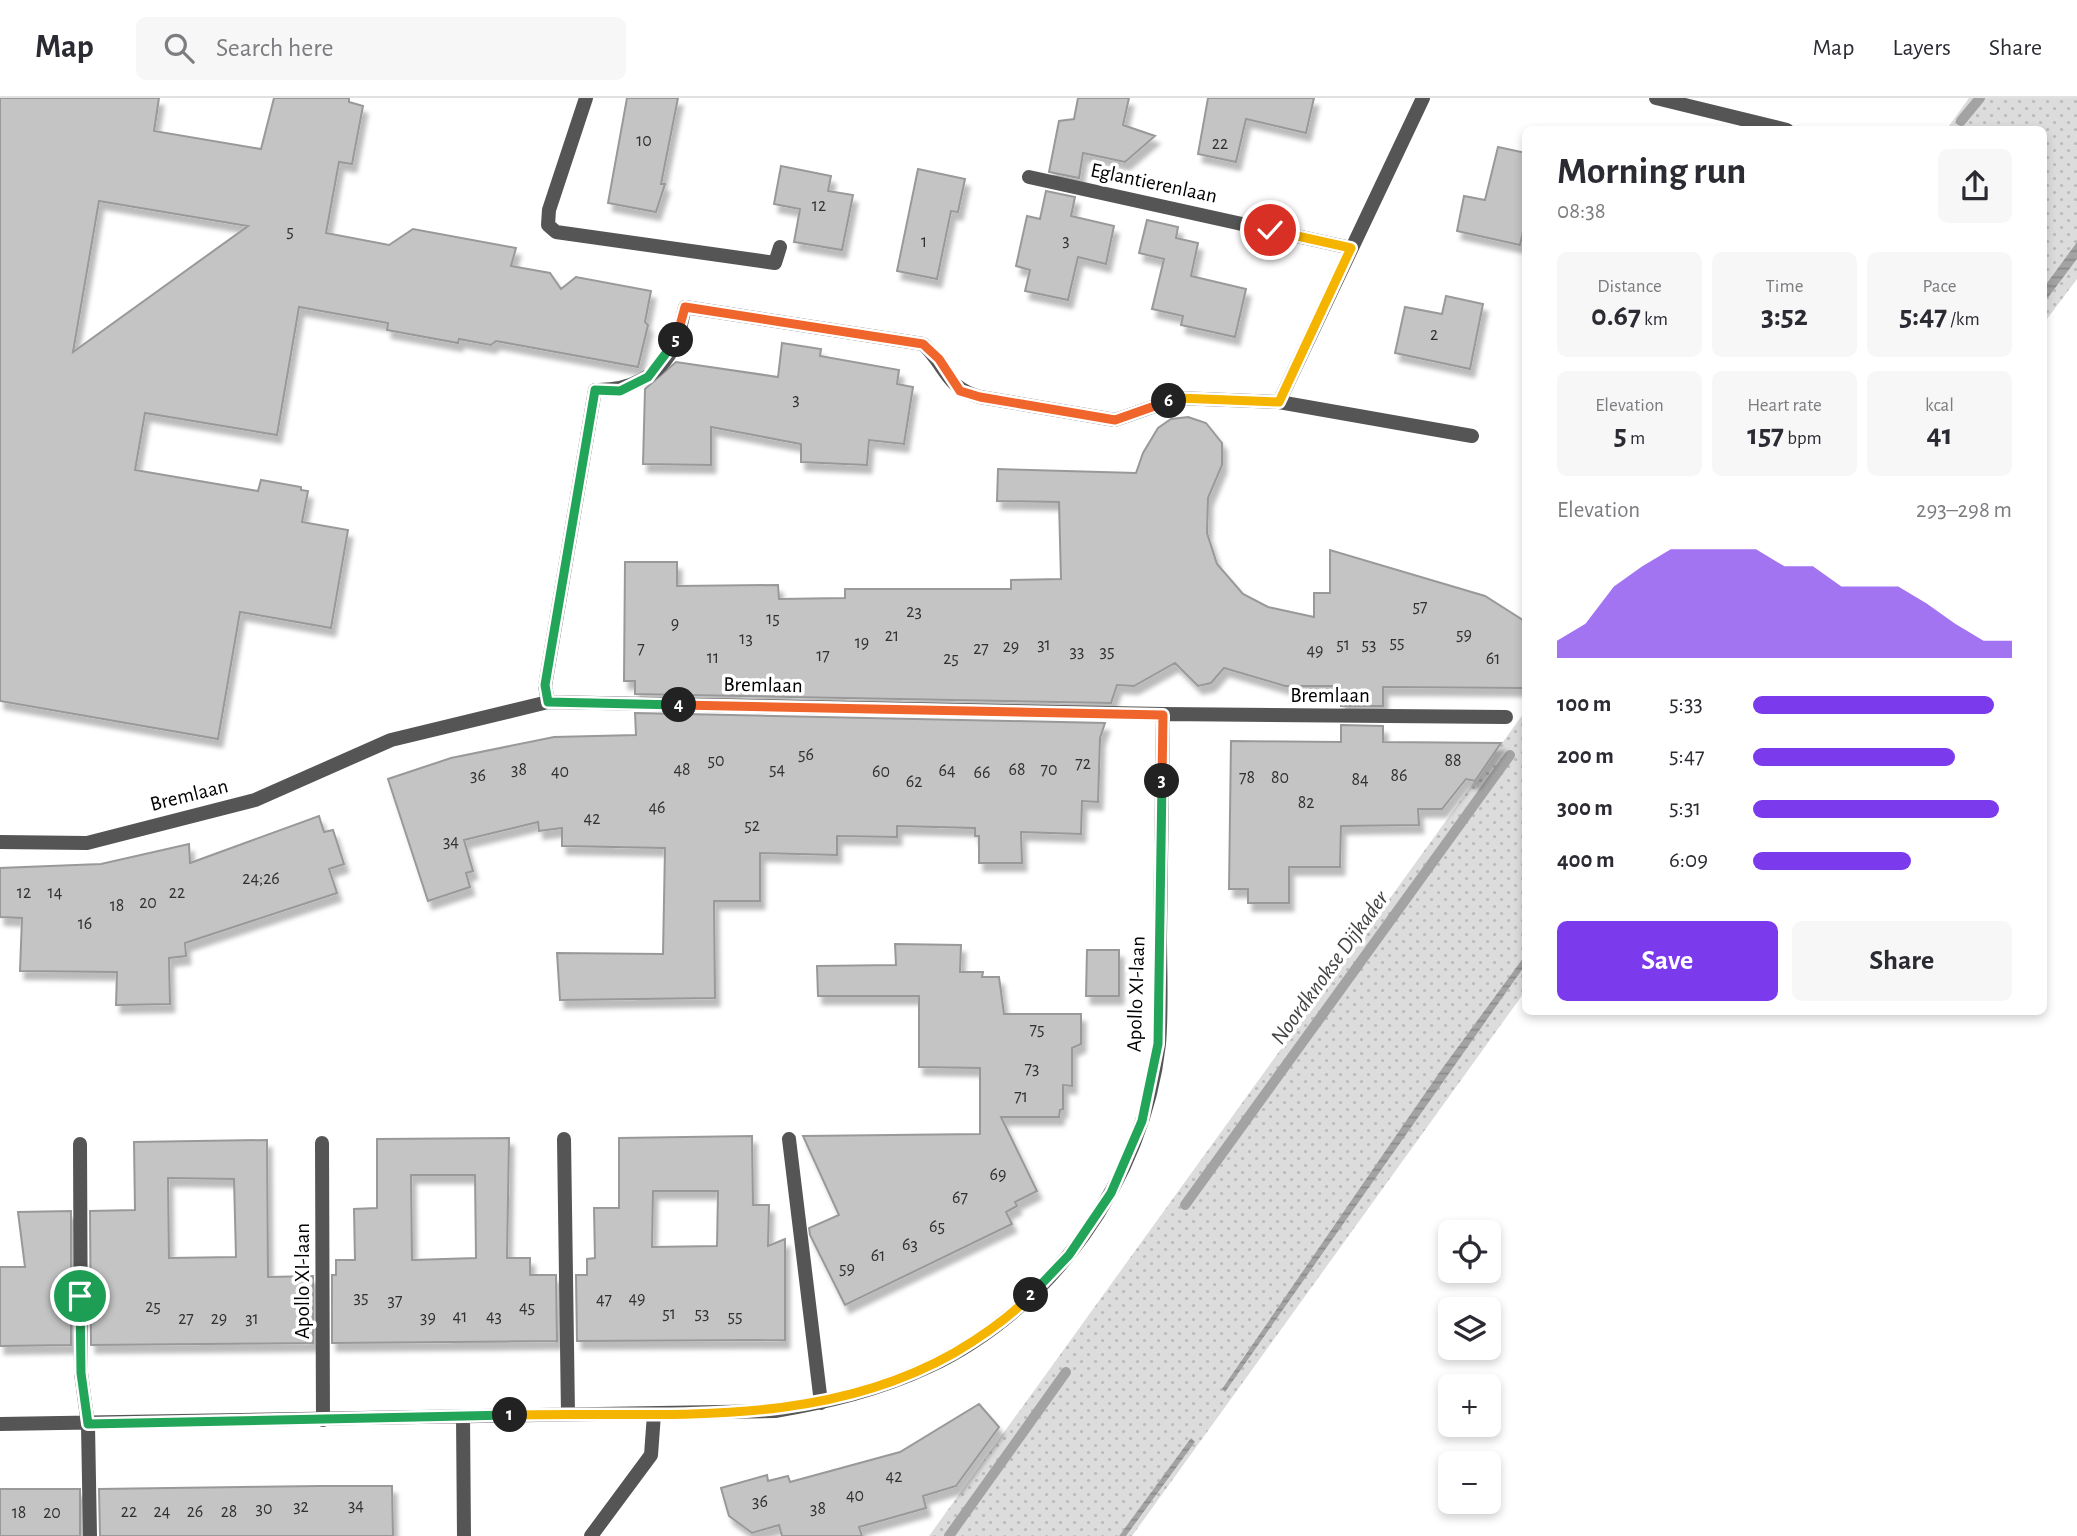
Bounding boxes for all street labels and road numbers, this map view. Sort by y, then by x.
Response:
street label: Eglantierenlaan [1089,159,1219,207]
street label: Bremlaan [723,674,803,696]
street label: Bremlaan [1290,685,1370,706]
street label: Bremlaan [148,775,230,815]
street label: Apollo XI-laan [1123,936,1149,1052]
street label: Apollo XI-laan [292,1223,313,1339]

